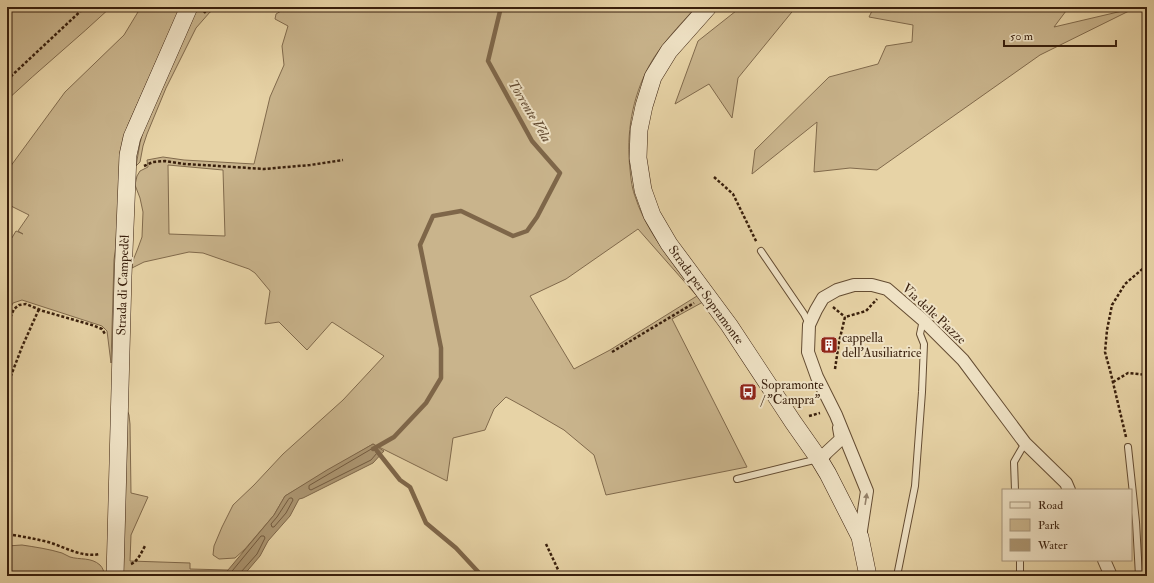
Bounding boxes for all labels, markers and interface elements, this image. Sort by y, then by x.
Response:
scale bar [1004,22,1116,48]
text: 50 m [1010,29,1034,44]
water label: Torrente Vela [505,77,556,146]
street label: Strada di Campedèl [113,234,134,336]
street label: Strada per Sopramonte [664,242,748,349]
street label: Via delle Piazze [899,280,970,348]
place label: cappella dell'Ausiliatrice [842,330,922,361]
building icon: cappella dell'Ausiliatrice [819,335,839,355]
place label: Sopramonte / "Campra" [760,377,824,409]
bus stop icon: Sopramonte / "Campra" [738,382,758,402]
legend [1002,489,1132,561]
one-way arrow [863,492,869,505]
text: Road [1038,498,1063,513]
text: Park [1038,518,1060,533]
text: Water [1037,538,1068,553]

